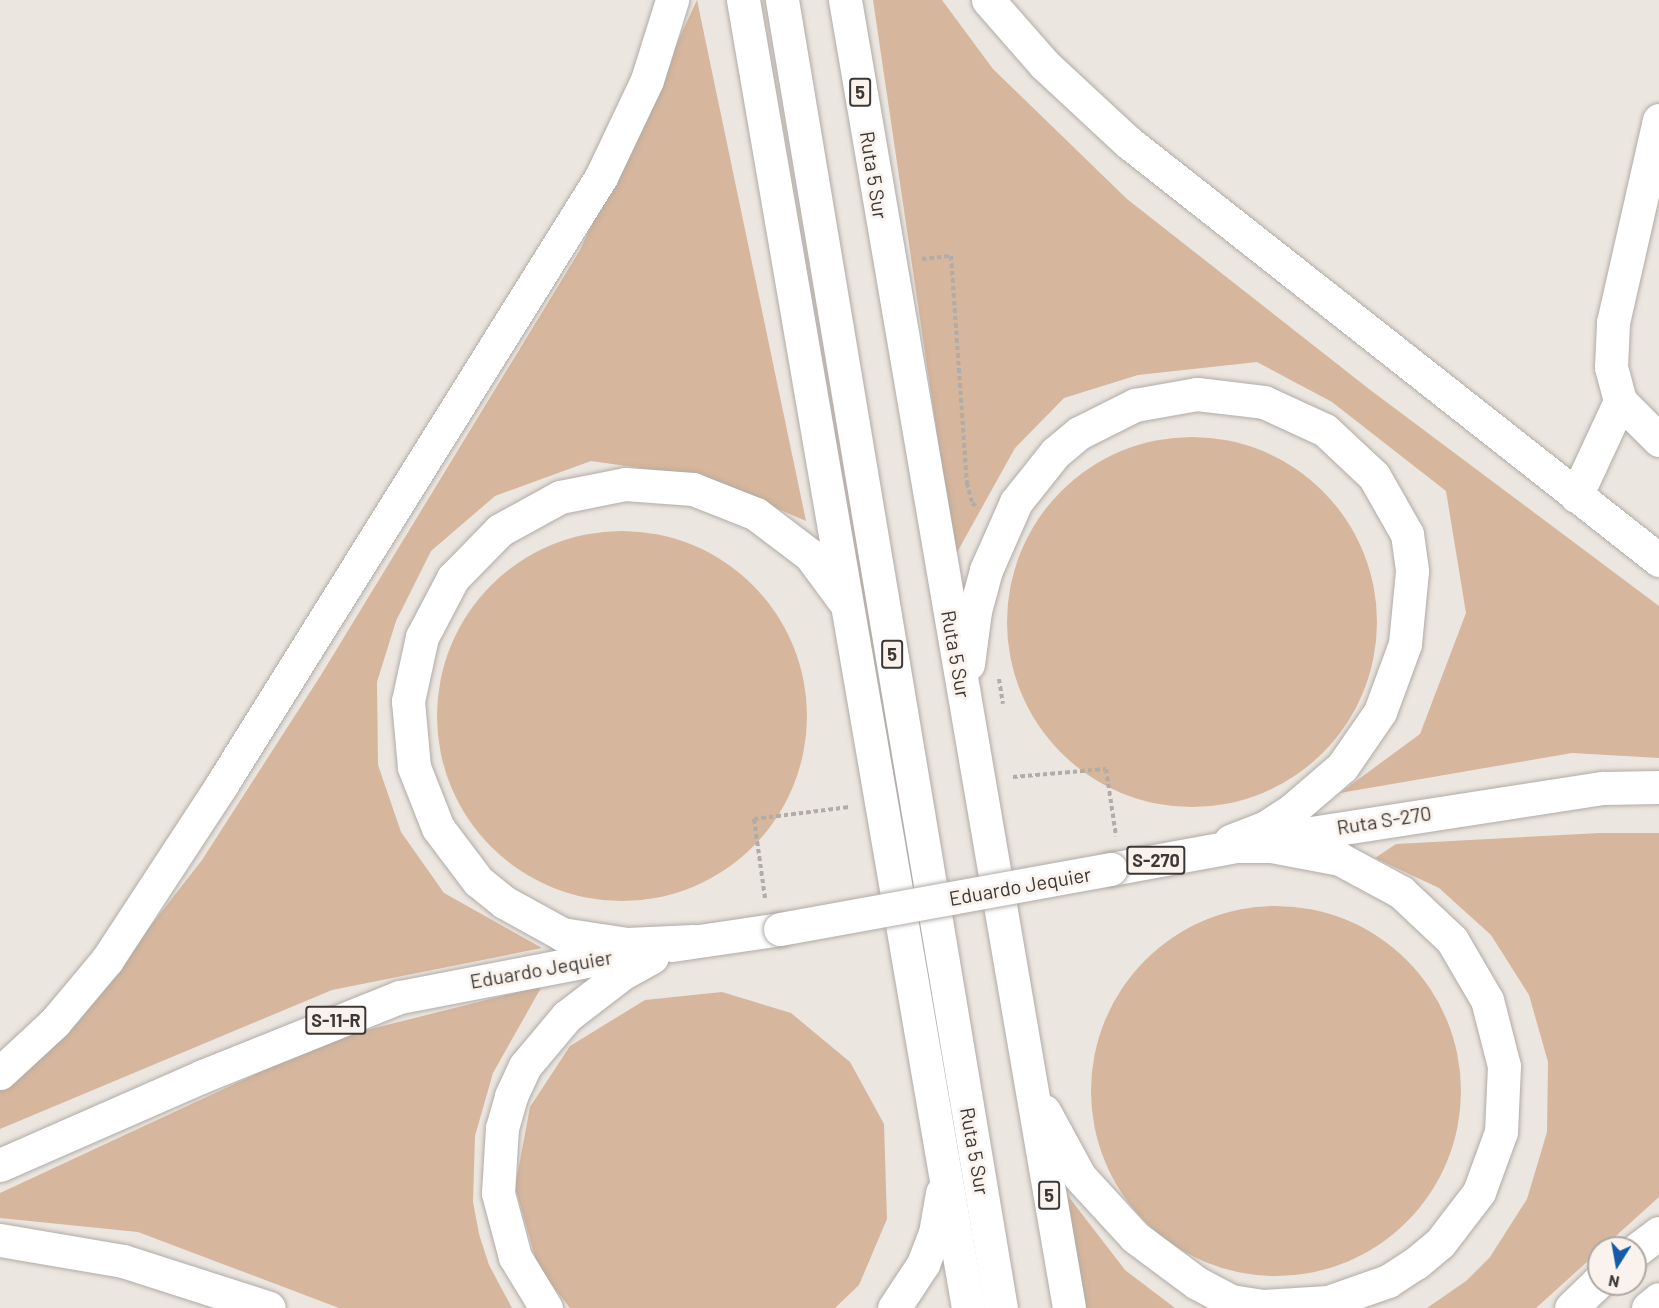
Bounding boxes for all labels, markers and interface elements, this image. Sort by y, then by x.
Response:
road number: 5 [848,77,872,107]
street label: Ruta 5 Sur [855,129,893,221]
street label: Ruta 5 Sur [937,608,975,700]
road number: 5 [880,639,904,669]
street label: Ruta S-270 [1335,801,1433,839]
road number: S-270 [1126,845,1186,875]
street label: Eduardo Jequier [947,862,1093,910]
street label: Eduardo Jequier [468,945,614,993]
road number: S-11-R [304,1005,368,1035]
street label: Ruta 5 Sur [956,1105,994,1197]
road number: 5 [1037,1180,1061,1210]
north arrow [1587,1236,1647,1296]
text: N [1607,1272,1621,1293]

